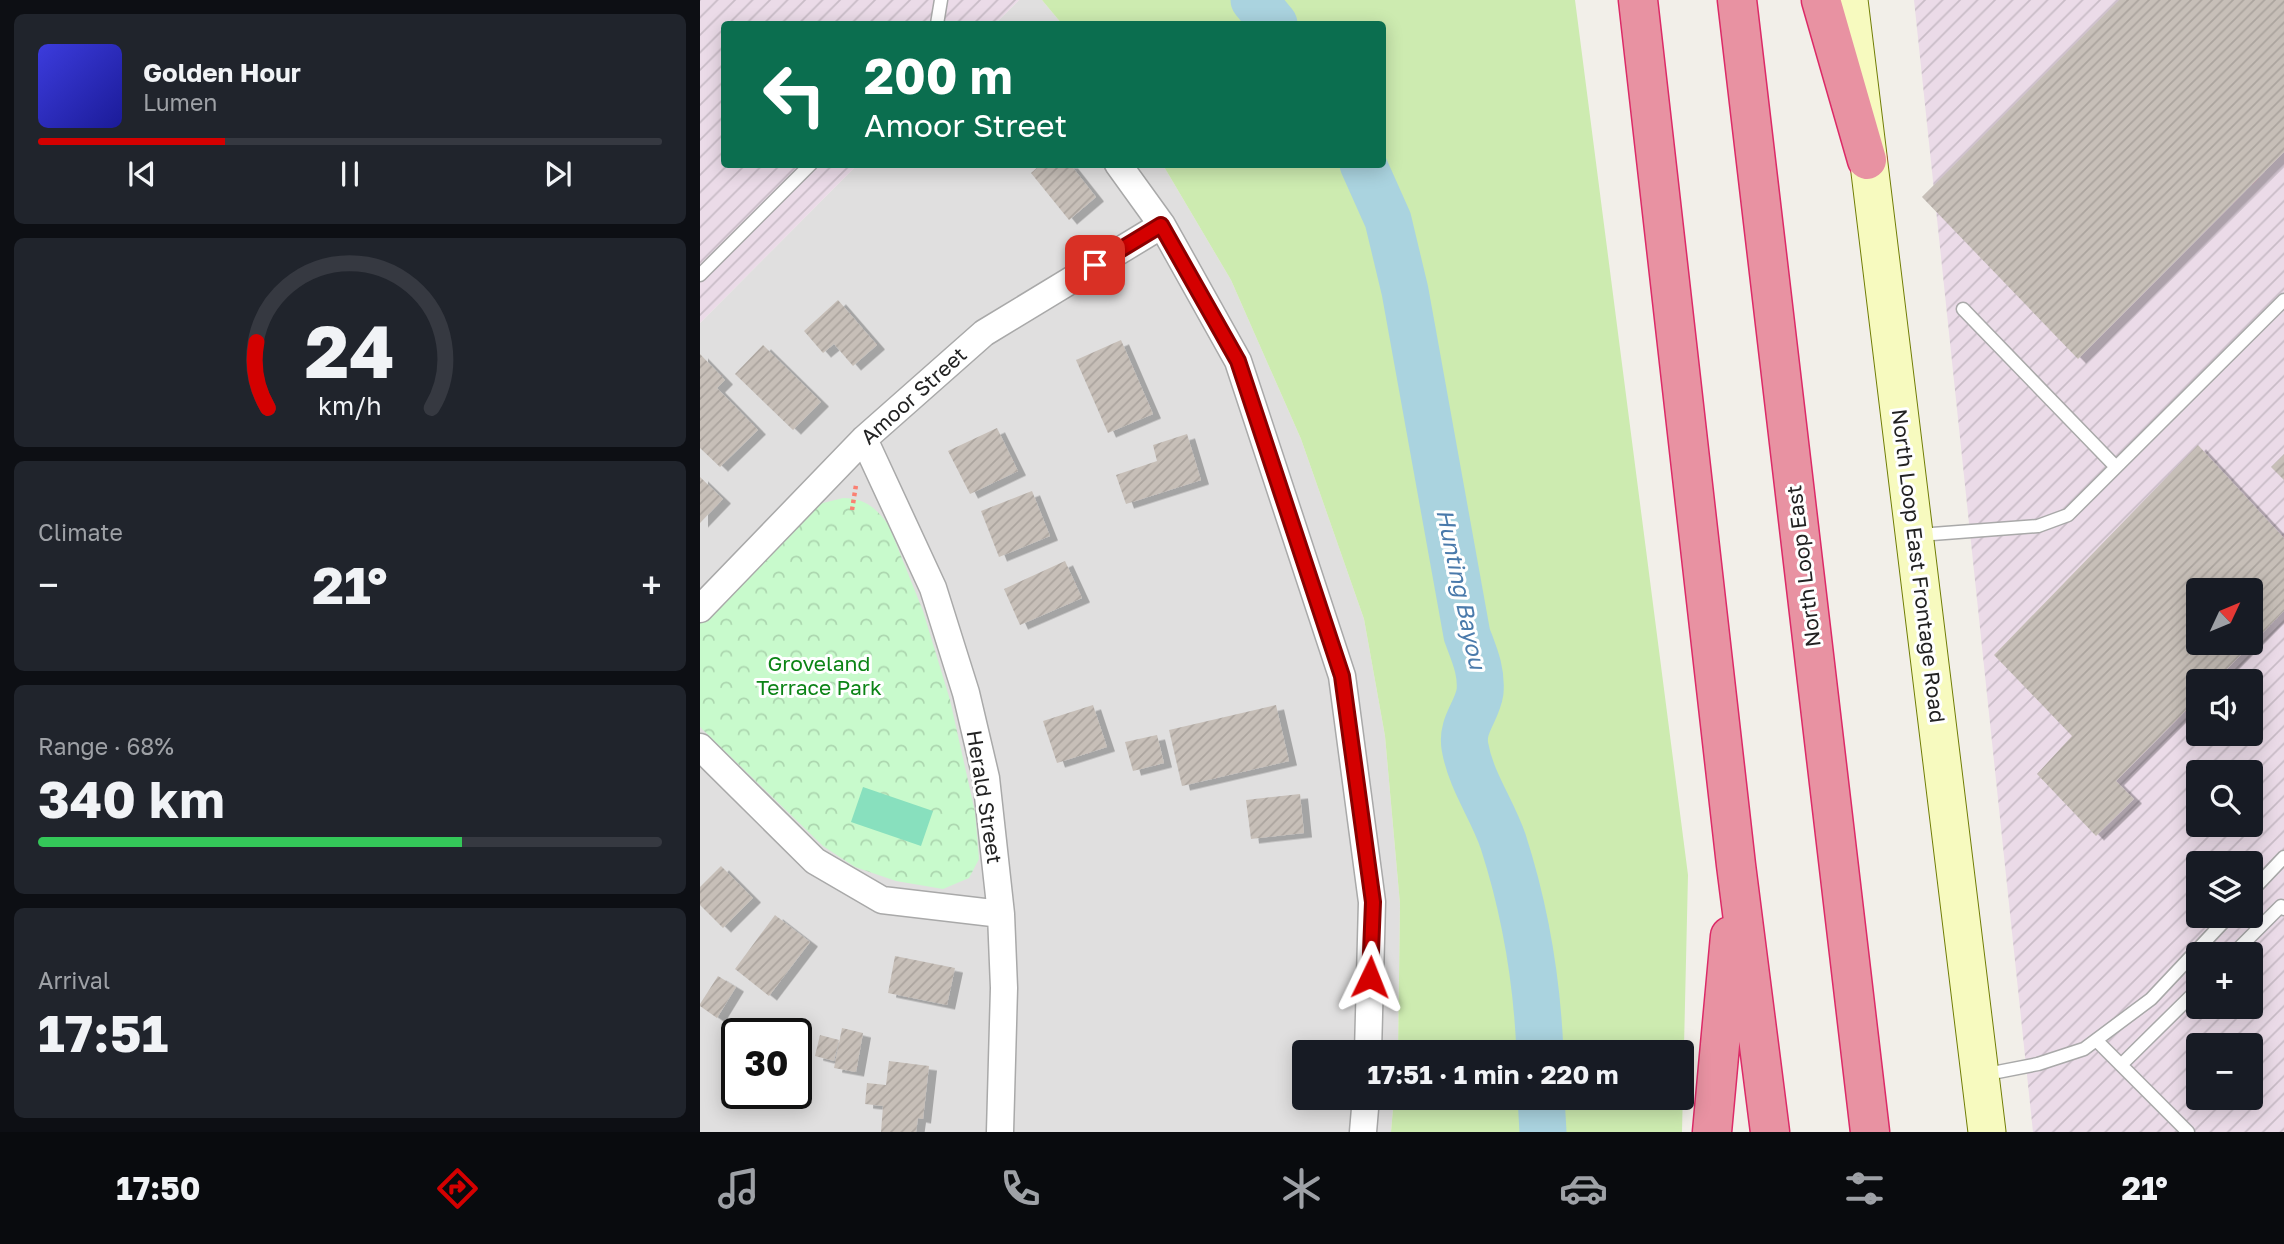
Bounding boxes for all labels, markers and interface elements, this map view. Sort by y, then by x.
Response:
text: 200 m [864,46,1013,105]
icon: left [749,49,840,140]
text: Golden Hour [143,57,301,88]
text: Lumen [143,88,217,116]
text: Amoor Street [864,106,1067,144]
icon: previous [123,155,161,193]
icon: pause [331,155,369,193]
icon: next [539,155,577,193]
pin [1065,235,1125,295]
icon: arrive [1076,246,1114,284]
text: 24 [305,308,395,395]
street label: Amoor Street [855,341,972,450]
text: km/h [318,390,382,421]
street label: North Loop East Frontage Road [1887,407,1951,724]
street label: North Loop East [1780,484,1826,649]
water label: Hunting Bayou [1431,506,1493,673]
text: Climate [38,518,123,546]
text: 21° [312,553,388,615]
text: − [38,562,59,607]
text: + [641,562,662,607]
north arrow [2186,578,2263,654]
map controls [2186,578,2263,1110]
park label: Groveland Terrace Park [756,650,882,700]
button: sound [2186,669,2263,746]
street label: Herald Street [962,728,1008,865]
text: Range · 68% [38,732,174,760]
button: search [2186,760,2263,837]
text: 340 km [38,767,225,829]
button: layers [2186,851,2263,928]
position arrow [1333,940,1407,1014]
button: + [2186,942,2263,1019]
text: Arrival [38,966,110,994]
text: 17:51 [38,1001,168,1063]
speed limit sign: 30 [721,1018,812,1109]
button: − [2186,1033,2263,1110]
text: 17:51 · 1 min · 220 m [1367,1059,1619,1090]
icon: directions [433,1164,482,1213]
icon: music [714,1164,763,1213]
icon: phone [996,1164,1045,1213]
icon: climate [1277,1164,1326,1213]
icon: car [1559,1164,1608,1213]
icon: filters [1840,1164,1889,1213]
text: 17:50 [116,1169,201,1207]
text: 21° [2121,1169,2168,1207]

